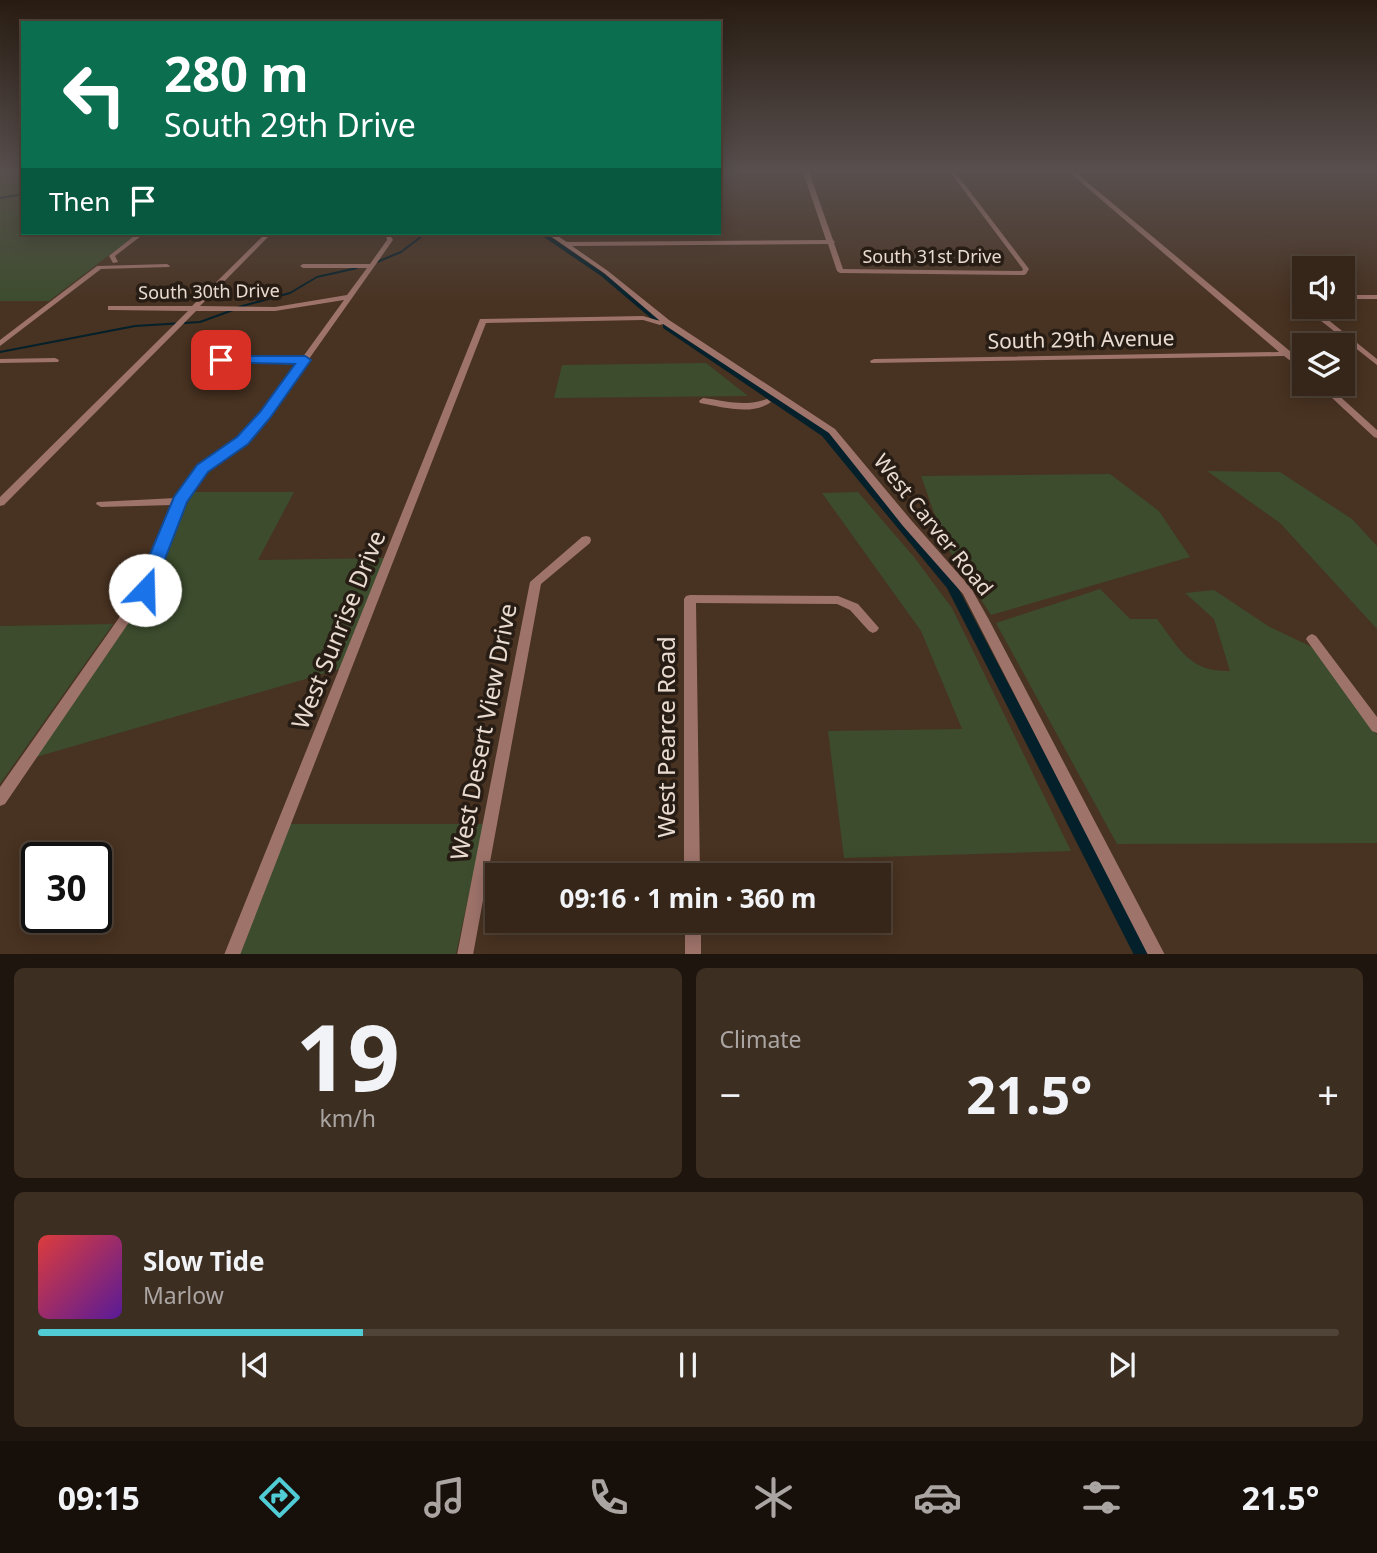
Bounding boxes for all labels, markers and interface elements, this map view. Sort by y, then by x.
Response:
text: 280 m [164,40,309,106]
icon: left [49,49,140,140]
text: South 29th Drive [164,103,416,146]
icon: arrive [124,182,162,220]
text: Then [49,183,110,219]
street label: South 31st Drive [862,244,1002,268]
map controls [1292,256,1355,396]
button: sound [1292,256,1355,319]
street label: South 30th Drive [138,278,280,304]
street label: South 29th Avenue [987,323,1175,355]
pin [191,330,251,390]
button: layers [1292,333,1355,396]
icon: arrive [202,341,240,379]
street label: West Carver Road [868,448,1000,601]
street label: West Sunrise Drive [283,525,392,734]
position arrow [108,553,182,627]
street label: West Desert View Drive [441,601,524,863]
street label: West Pearce Road [649,636,682,838]
speed limit sign: 30 [21,842,112,933]
text: 09:16 · 1 min · 360 m [560,880,816,916]
text: 19 [296,994,400,1118]
text: Climate [720,1023,802,1055]
text: 21.5° [966,1058,1092,1129]
text: − [720,1068,741,1120]
text: + [1317,1068,1339,1120]
text: km/h [319,1102,376,1134]
text: Slow Tide [143,1243,265,1279]
text: Marlow [143,1279,224,1311]
icon: previous [236,1346,274,1384]
icon: pause [669,1346,707,1384]
icon: next [1103,1346,1141,1384]
icon: directions [255,1473,304,1522]
icon: music [420,1473,469,1522]
icon: phone [584,1473,633,1522]
icon: climate [749,1473,798,1522]
icon: car [913,1473,962,1522]
icon: filters [1077,1473,1126,1522]
text: 09:15 [58,1476,140,1519]
text: 21.5° [1242,1476,1319,1519]

